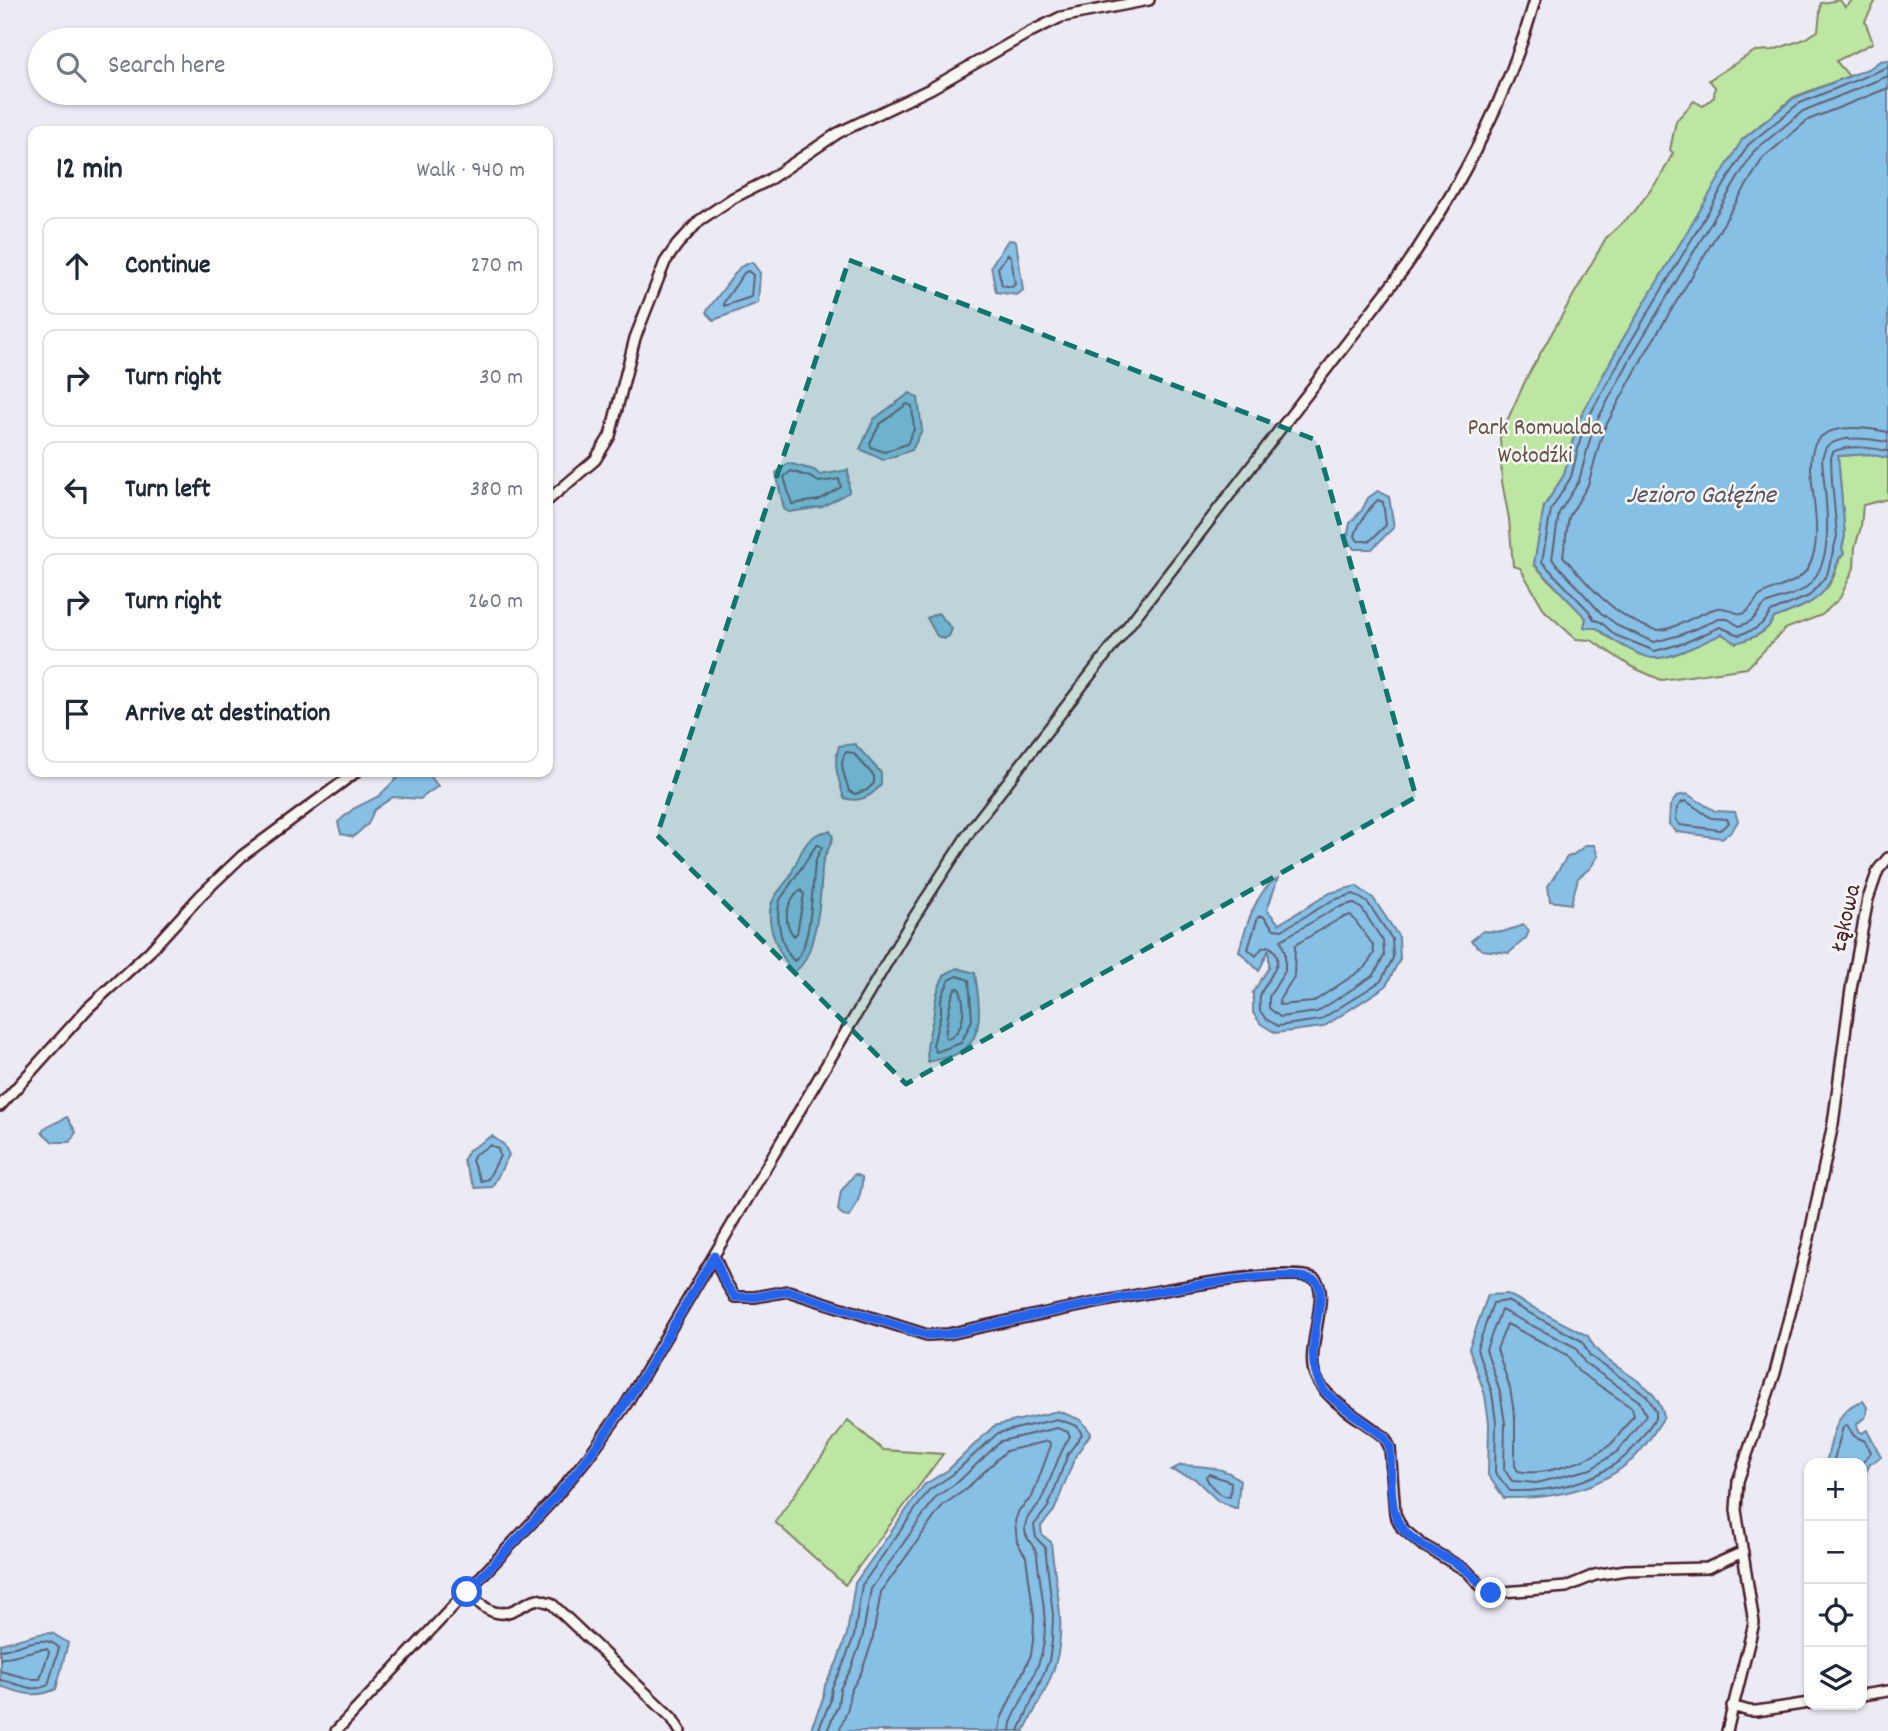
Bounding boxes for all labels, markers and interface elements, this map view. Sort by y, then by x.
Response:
search box [28,28,553,105]
icon: search [52,48,90,86]
text: Search here [108,48,226,85]
text: 12 min [56,150,123,193]
text: Walk · 940 m [417,155,525,188]
icon: ahead [58,247,96,285]
text: Continue [125,248,210,285]
text: 270 m [471,250,523,283]
icon: right [58,359,96,397]
text: Turn right [125,360,222,397]
text: 30 m [479,362,523,395]
park label: Park Romualda Wołodźki [1467,412,1603,474]
icon: left [58,471,96,509]
text: Turn left [125,472,211,509]
text: 380 m [470,474,523,507]
water label: Jezioro Gałęźne [1626,478,1778,515]
icon: right [58,583,96,621]
text: Turn right [125,584,222,621]
text: 260 m [468,586,523,619]
icon: arrive [58,695,96,733]
text: Arrive at destination [125,696,330,733]
street label: Łąkowa [1823,880,1871,956]
map controls [1804,1458,1867,1710]
button: + [1804,1458,1867,1521]
button: − [1804,1521,1867,1584]
route start [451,1576,482,1607]
route end [1475,1577,1506,1608]
button: locate [1804,1584,1867,1647]
button: layers [1804,1647,1867,1710]

